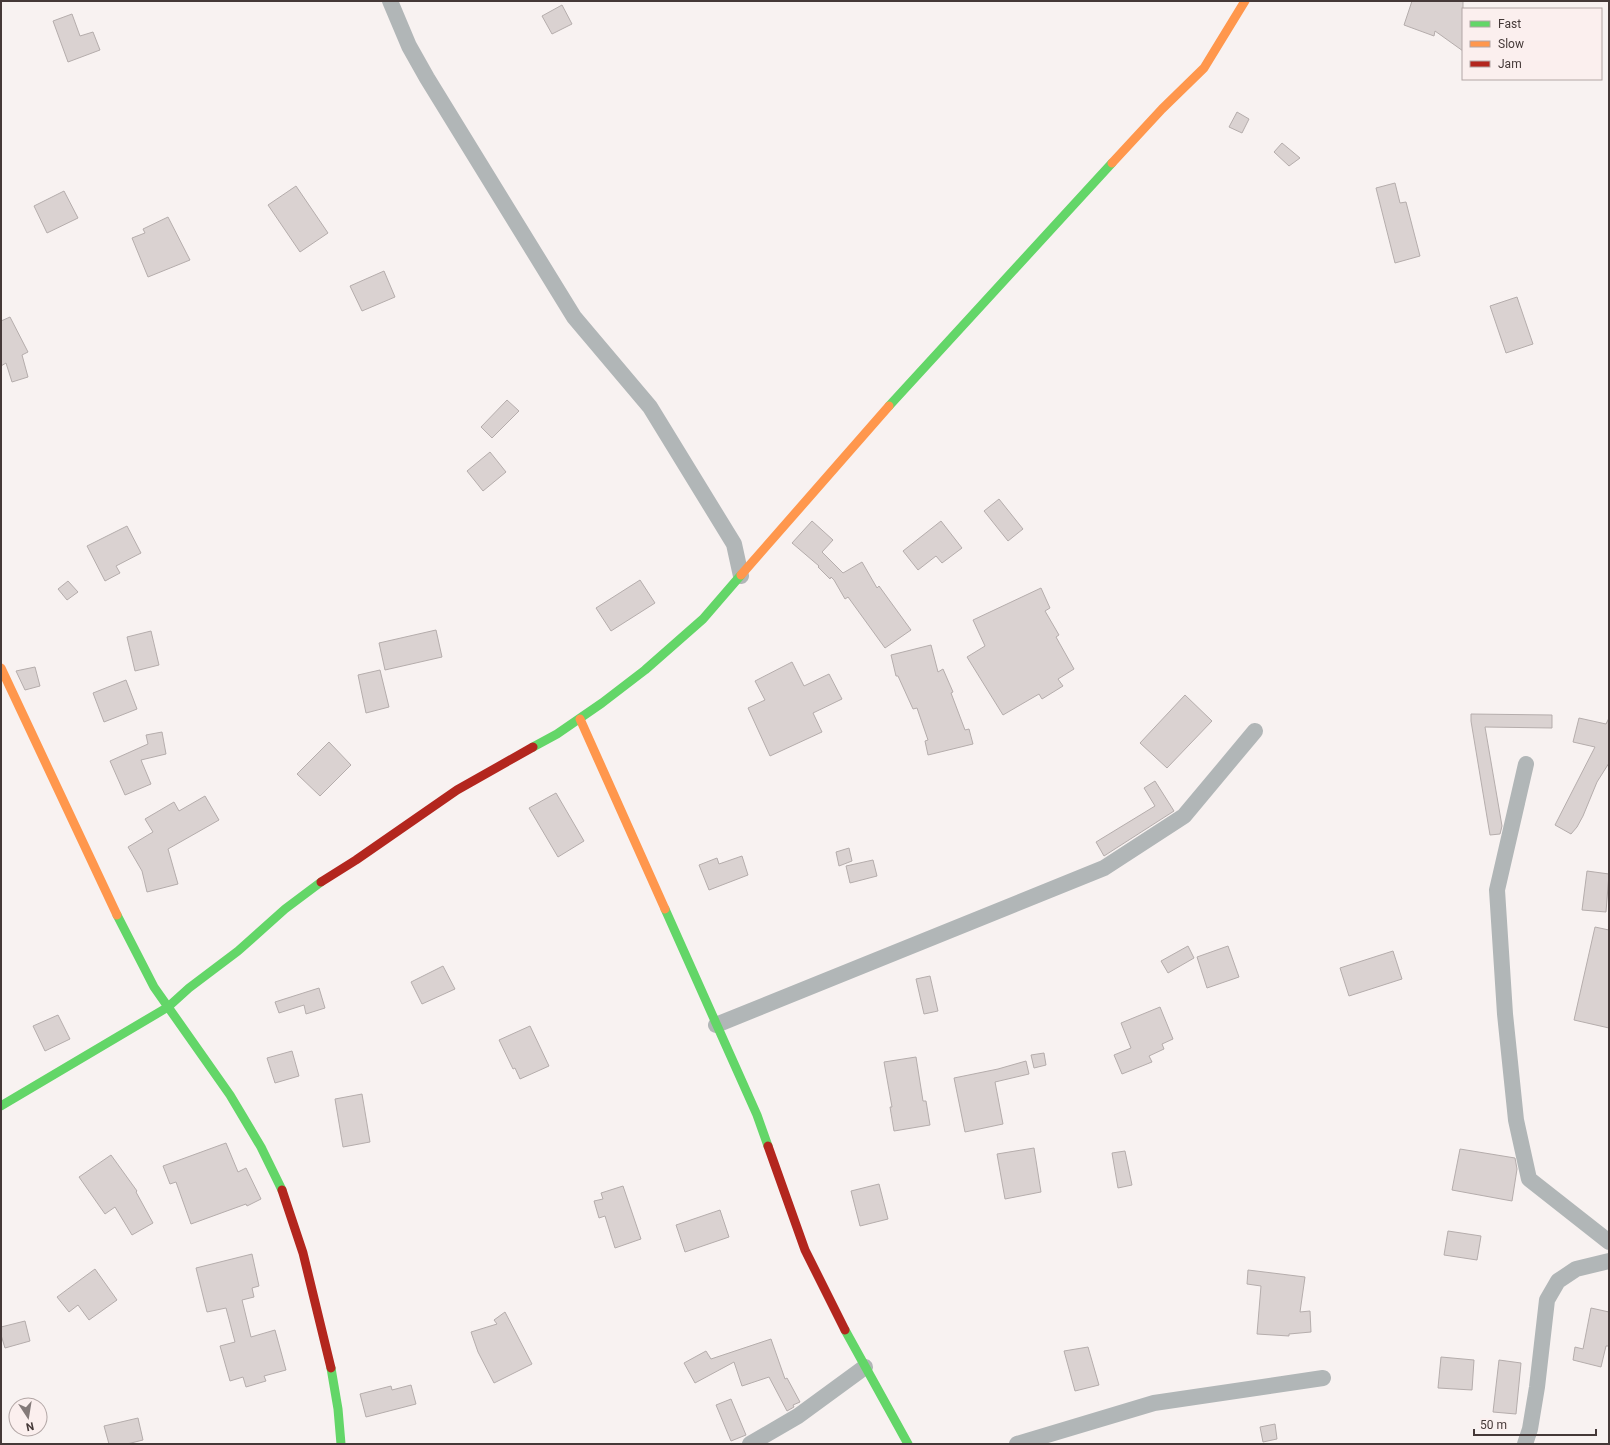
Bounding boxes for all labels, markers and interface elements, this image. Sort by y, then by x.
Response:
legend [1462,8,1602,80]
text: Fast [1498,17,1521,31]
text: Slow [1498,37,1524,51]
text: Jam [1498,57,1522,71]
north arrow [8,1397,48,1437]
scale bar [1474,1411,1596,1437]
text: 50 m [1480,1418,1507,1432]
text: N [25,1419,35,1434]

